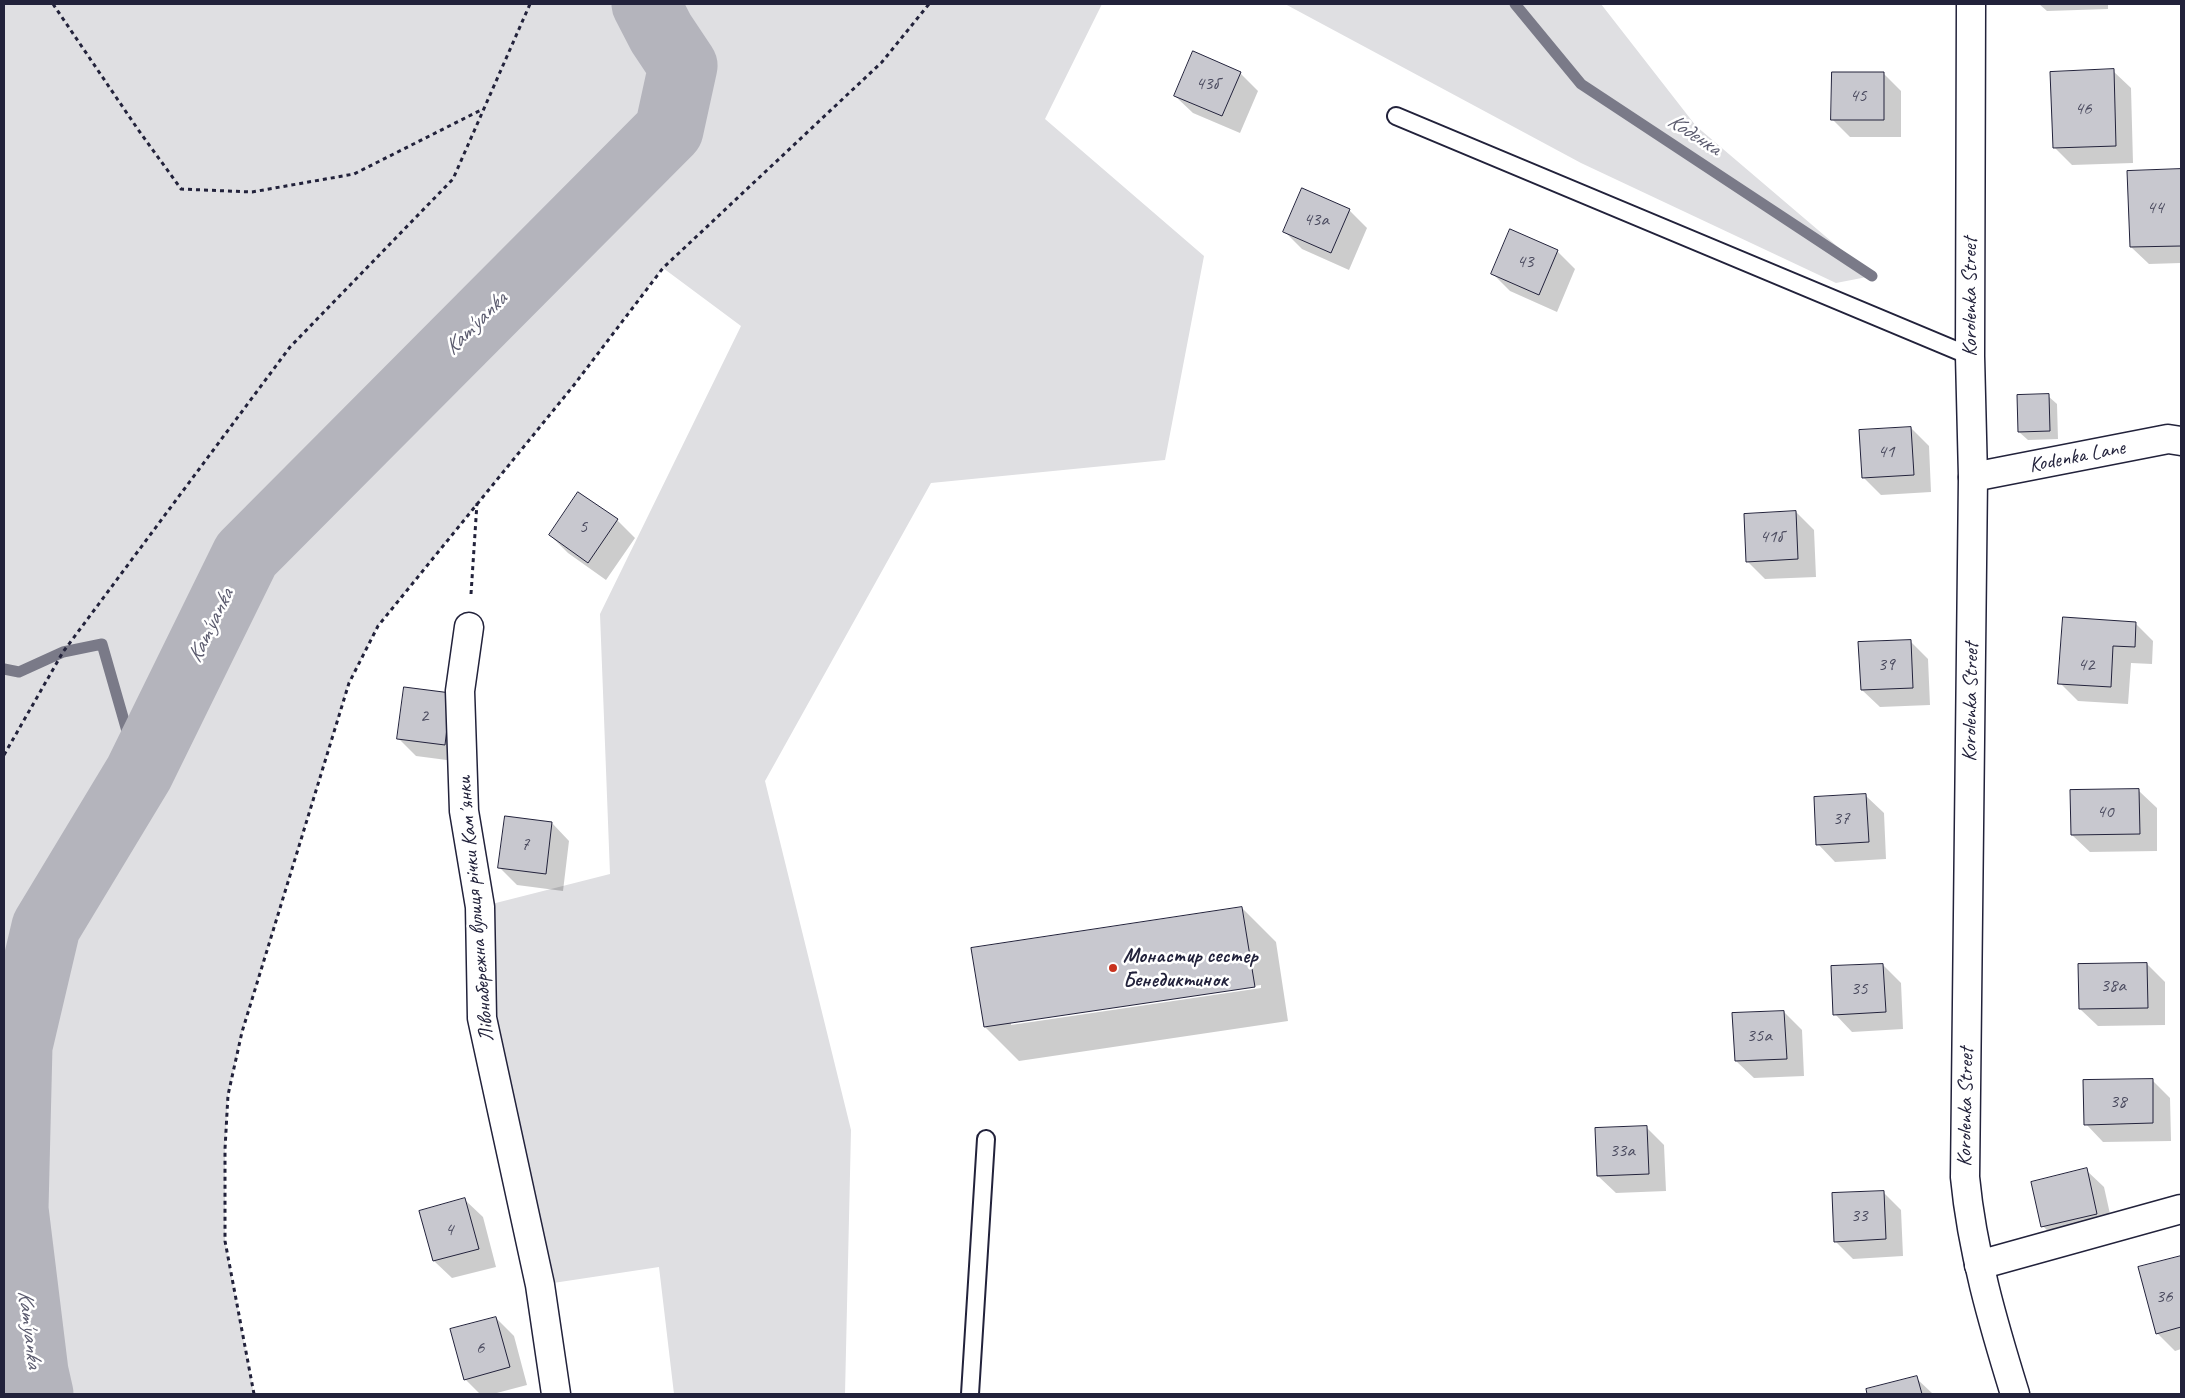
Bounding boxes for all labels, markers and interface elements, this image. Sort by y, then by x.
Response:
house number: 43б [1196,73,1218,95]
house number: 45 [1849,85,1867,107]
house number: 46 [2074,98,2092,120]
water label: Коденка [1663,108,1725,162]
house number: 44 [2146,197,2164,219]
house number: 43а [1303,209,1329,231]
street label: Korolenka Street [1957,237,1983,357]
house number: 43 [1516,251,1534,273]
water label: Kam'yanka [439,287,513,361]
street label: Kodenka Lane [2027,435,2127,479]
house number: 41 [1877,441,1895,463]
house number: 5 [579,516,587,538]
house number: 41б [1760,526,1782,548]
water label: Kam'yanka [182,585,240,667]
street label: Korolenka Street [1957,642,1985,762]
house number: 39 [1877,654,1895,676]
house number: 42 [2077,654,2095,676]
house number: 2 [420,705,428,727]
street label: Лівонабережна вулиця річки Камʼянки [452,775,500,1043]
house number: 40 [2096,801,2114,823]
house number: 37 [1832,808,1850,830]
house number: 7 [521,834,529,856]
place label: Монастир сестер Бенедиктинок [1123,943,1258,993]
marker: Монастир сестер Бенедиктинок [1107,962,1119,974]
house number: 38а [2100,975,2126,997]
house number: 35 [1850,978,1868,1000]
house number: 35а [1746,1025,1772,1047]
street label: Korolenka Street [1952,1047,1980,1167]
house number: 38 [2109,1091,2127,1113]
house number: 33а [1609,1140,1635,1162]
house number: 33 [1850,1205,1868,1227]
house number: 4 [445,1219,453,1241]
house number: 36 [2155,1286,2173,1308]
water label: Kam'yanka [11,1289,47,1369]
house number: 6 [476,1337,484,1359]

